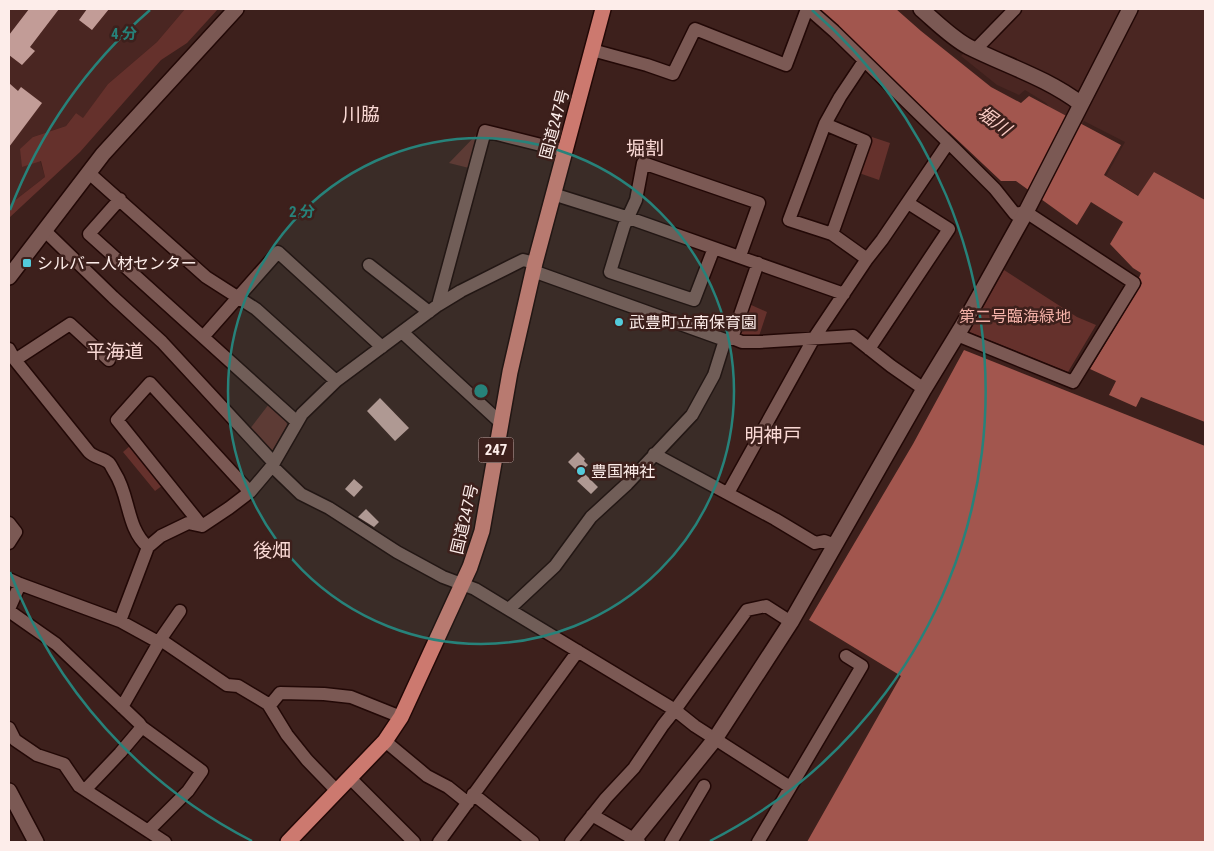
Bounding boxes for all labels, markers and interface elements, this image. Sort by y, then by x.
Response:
text: 4 分 [111,25,137,43]
street label: 国道247号 [536,87,573,161]
water label: 堀川 [974,102,1017,141]
district label: 川脇 [342,103,380,126]
district label: 堀割 [626,137,664,160]
text: 2 分 [289,203,315,221]
place label: シルバー人材センター [37,254,197,273]
marker: シルバー人材センター [21,257,33,269]
park label: 第二号臨海緑地 [959,307,1071,326]
place label: 武豊町立南保育園 [629,313,757,332]
marker: 武豊町立南保育園 [613,316,625,328]
district label: 平海道 [86,340,144,363]
centre of rings [472,382,490,400]
district label: 明神戸 [744,424,802,447]
road number: 247 [478,438,514,462]
place label: 豊国神社 [591,462,655,481]
marker: 豊国神社 [575,465,587,477]
street label: 国道247号 [447,482,482,556]
district label: 後畑 [253,539,291,562]

